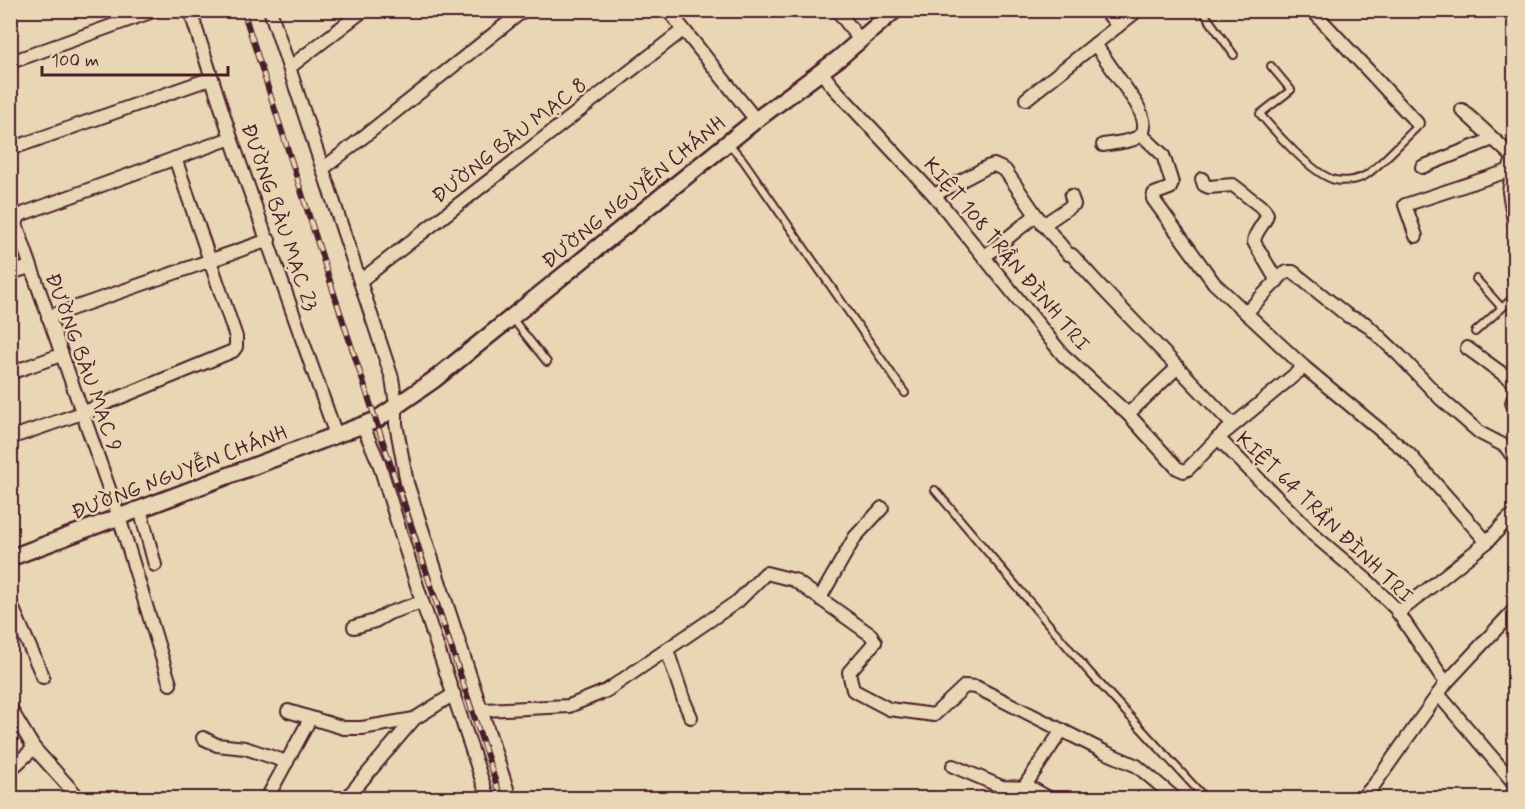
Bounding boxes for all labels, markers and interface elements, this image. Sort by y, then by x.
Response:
scale bar [42,39,228,77]
text: 100 m [51,49,99,73]
street label: ĐƯỜNG BÀU MẠC 8 [426,71,593,210]
street label: ĐƯỜNG NGUYỄN CHÁNH [536,110,731,276]
street label: ĐƯỜNG BÀU MẠC 23 [234,120,324,315]
street label: KIỆT 108 TRẦN ĐÌNH TRI [917,152,1096,358]
street label: ĐƯỜNG BÀU MẠC 9 [38,269,128,456]
street label: ĐƯỜNG NGUYỄN CHÁNH [68,419,291,527]
street label: KIỆT 64 TRẦN ĐÌNH TRI [1230,426,1419,610]

